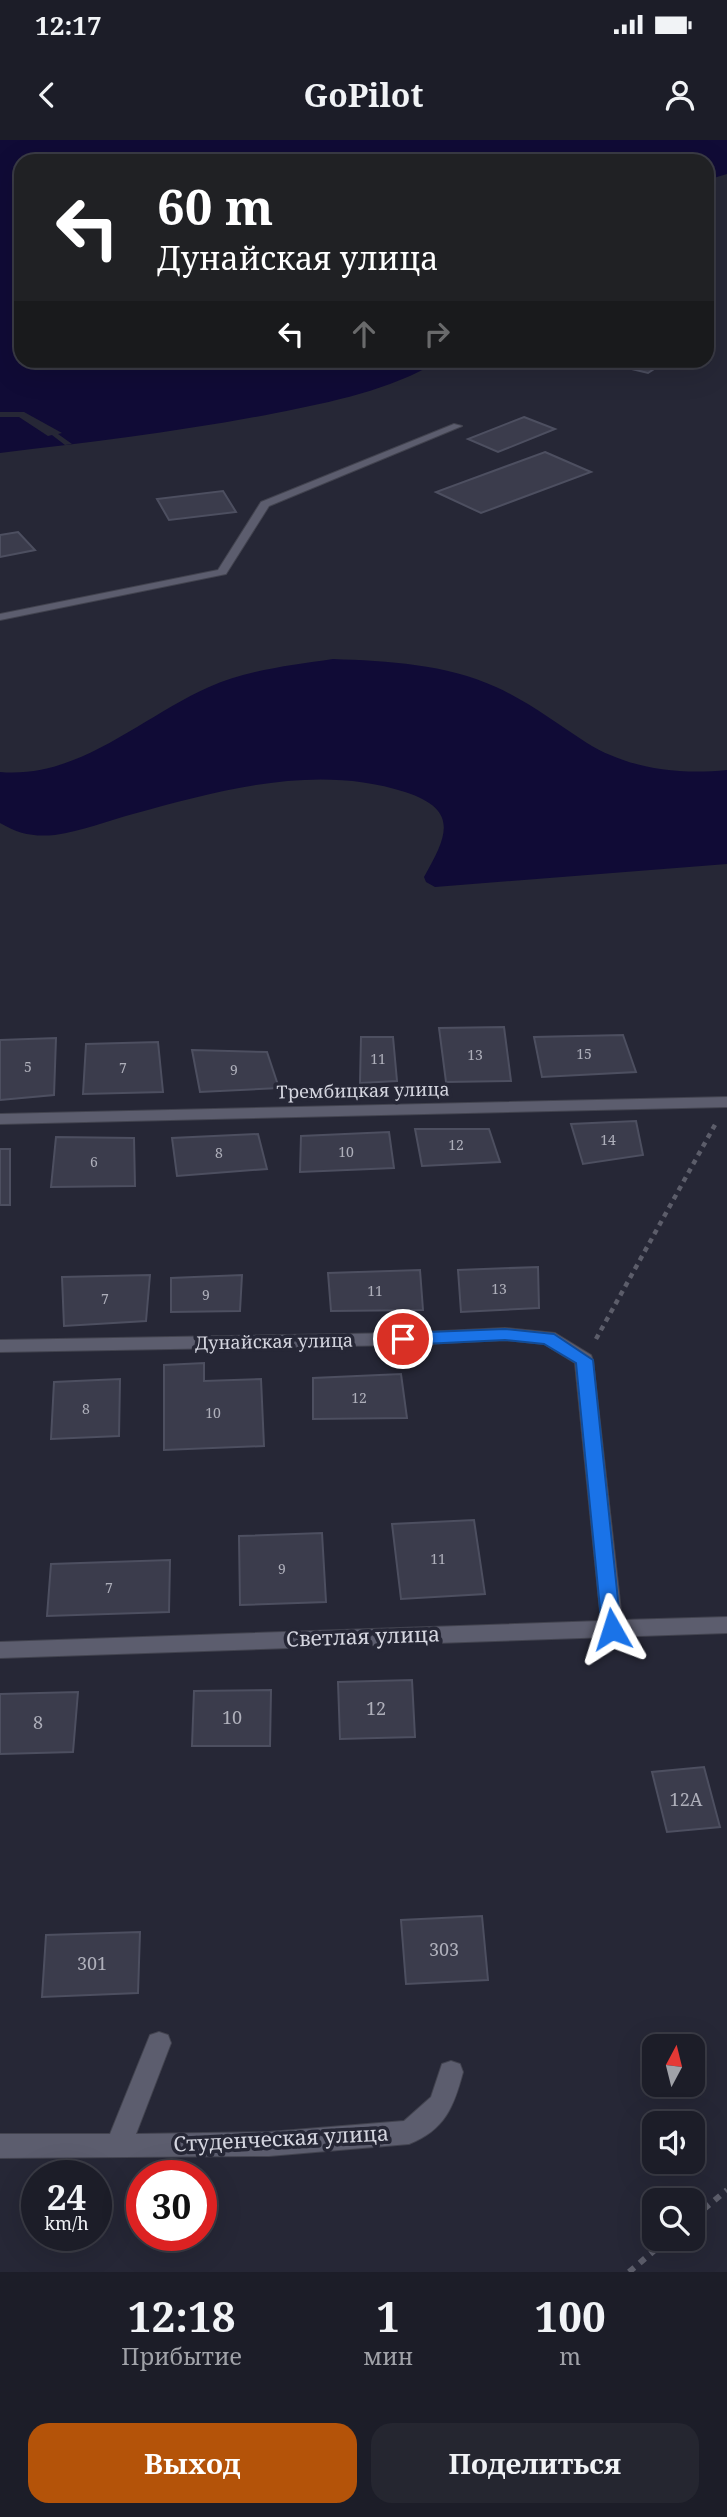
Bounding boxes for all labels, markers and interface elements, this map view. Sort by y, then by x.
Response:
text: 12:17 [35,7,102,43]
text: GoPilot [304,73,423,116]
icon: back [28,76,66,114]
icon: person [661,76,699,114]
text: 60 m [157,173,273,239]
icon: left [42,182,133,273]
text: Дунайская улица [157,236,439,279]
icon: left [272,315,310,353]
icon: ahead [345,315,383,353]
icon: right [418,315,456,353]
house number: 15 [576,1044,592,1063]
house number: 13 [467,1045,483,1064]
house number: 11 [370,1049,386,1068]
house number: 5 [24,1057,32,1076]
house number: 7 [119,1058,127,1077]
house number: 9 [230,1060,238,1079]
street label: Трембицкая улица [276,1076,450,1104]
house number: 14 [600,1130,616,1149]
house number: 12 [448,1135,464,1154]
house number: 10 [338,1142,354,1161]
house number: 8 [215,1143,223,1162]
house number: 6 [90,1152,98,1171]
house number: 13 [491,1279,507,1298]
house number: 11 [367,1281,383,1300]
house number: 9 [202,1285,210,1304]
house number: 7 [101,1289,109,1308]
pin [373,1309,433,1369]
icon: arrive [384,1320,422,1358]
street label: Дунайская улица [195,1328,353,1354]
house number: 12 [351,1388,367,1407]
house number: 8 [82,1399,90,1418]
house number: 10 [205,1403,221,1422]
house number: 11 [430,1549,446,1568]
house number: 9 [278,1559,286,1578]
house number: 7 [105,1578,113,1597]
position arrow [575,1592,649,1666]
street label: Светлая улица [286,1619,440,1653]
house number: 12 [366,1696,386,1720]
house number: 10 [222,1705,242,1729]
house number: 8 [33,1710,43,1734]
house number: 12А [670,1787,703,1811]
house number: 303 [429,1937,459,1961]
house number: 301 [77,1951,107,1975]
north arrow [642,2034,705,2096]
map controls [642,2034,705,2251]
button: sound [642,2111,705,2174]
street label: Студенческая улица [172,2118,389,2158]
speed limit sign: 30 [126,2160,217,2251]
text: 24 [47,2173,86,2220]
button: search [642,2188,705,2251]
text: km/h [44,2211,89,2235]
text: 12:18 [128,2287,235,2344]
text: 1 [376,2287,400,2344]
text: 100 [534,2287,606,2344]
text: Прибытие [121,2340,242,2372]
text: мин [363,2340,413,2372]
text: m [559,2340,581,2372]
button: Выход [28,2423,357,2503]
button: Поделиться [371,2423,699,2503]

